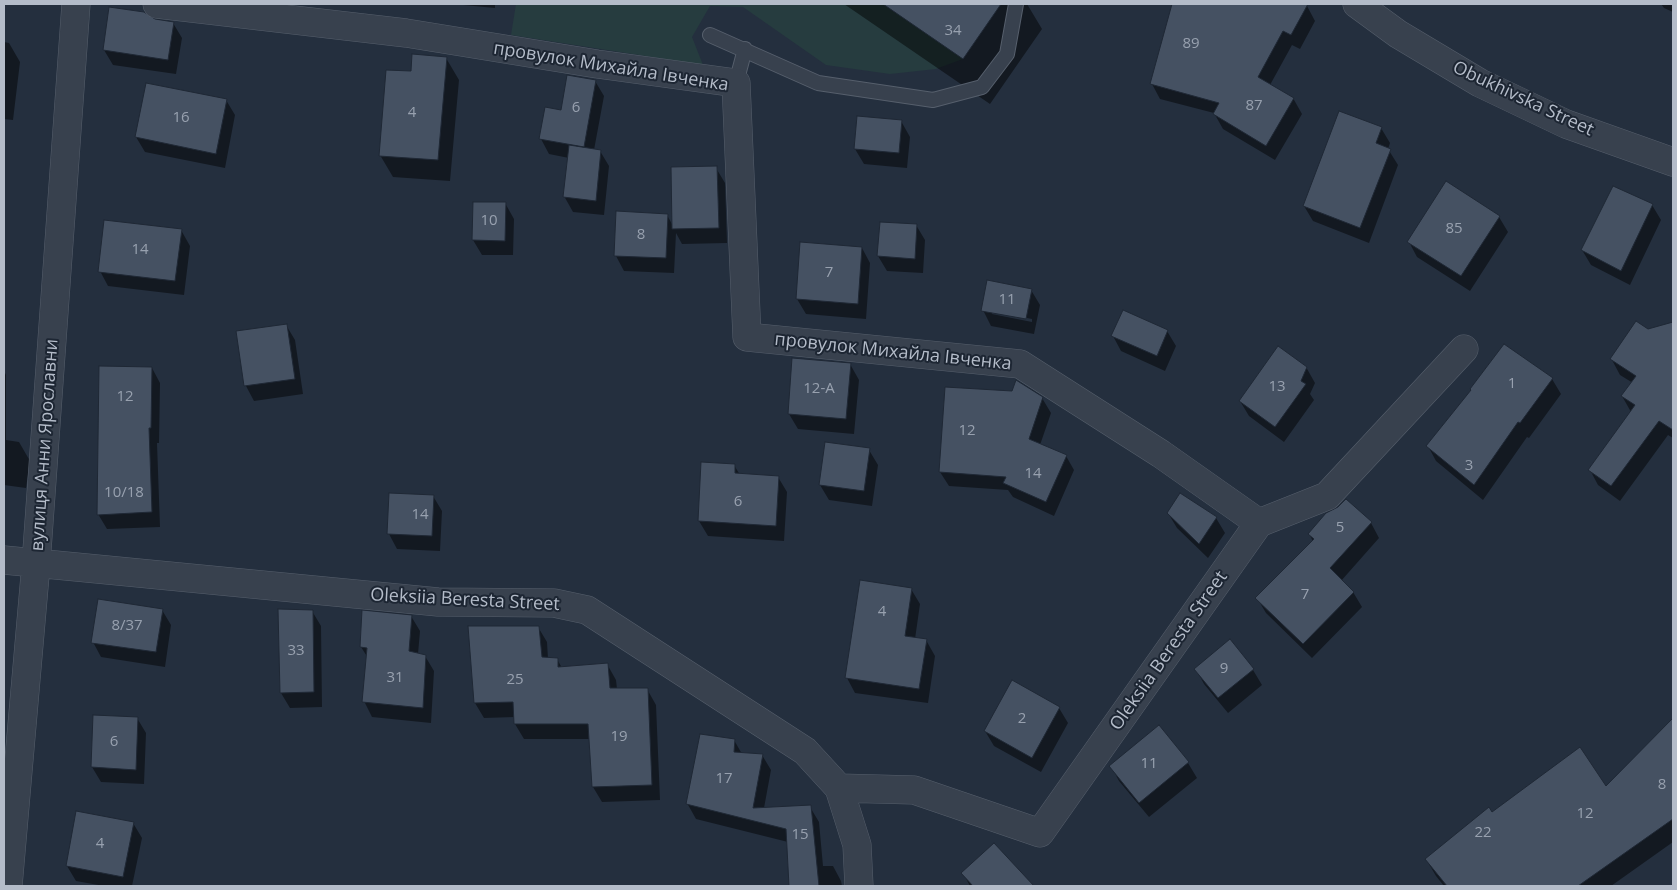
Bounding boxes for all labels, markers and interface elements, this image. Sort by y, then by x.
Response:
house number: 34 [944,22,962,40]
house number: 89 [1182,35,1200,53]
street label: провулок Михайла Івченка [492,38,730,96]
street label: Obukhivska Street [1449,57,1597,141]
house number: 87 [1245,97,1263,115]
house number: 6 [572,99,580,117]
house number: 4 [408,104,416,122]
house number: 16 [172,109,190,127]
house number: 10 [480,212,498,230]
house number: 85 [1445,220,1463,238]
house number: 8 [637,226,645,244]
house number: 14 [131,241,149,259]
house number: 7 [825,264,833,282]
house number: 11 [998,291,1016,309]
street label: провулок Михайла Івченка [774,329,1012,375]
street label: вулиця Анни Ярославни [27,338,63,552]
house number: 1 [1508,375,1516,393]
house number: 13 [1268,378,1286,396]
house number: 12-А [803,380,835,398]
house number: 12 [116,388,134,406]
house number: 12 [958,422,976,440]
house number: 3 [1465,457,1473,475]
house number: 14 [1024,465,1042,483]
house number: 10/18 [104,484,144,502]
house number: 6 [734,493,742,511]
house number: 14 [411,506,429,524]
house number: 5 [1336,519,1344,537]
street label: Oleksiia Beresta Street [1106,567,1232,735]
street label: Oleksiia Beresta Street [370,584,560,616]
house number: 7 [1301,586,1309,604]
house number: 4 [878,603,886,621]
house number: 8/37 [111,617,143,635]
house number: 33 [287,642,305,660]
house number: 9 [1220,660,1228,678]
house number: 31 [386,669,404,687]
house number: 25 [506,671,524,689]
house number: 2 [1018,710,1026,728]
house number: 19 [610,728,628,746]
house number: 6 [110,733,118,751]
house number: 11 [1140,755,1158,773]
house number: 17 [715,770,733,788]
house number: 8 [1658,776,1666,794]
house number: 12 [1576,805,1594,823]
house number: 22 [1474,824,1492,842]
house number: 15 [791,826,809,844]
house number: 4 [96,835,104,853]

